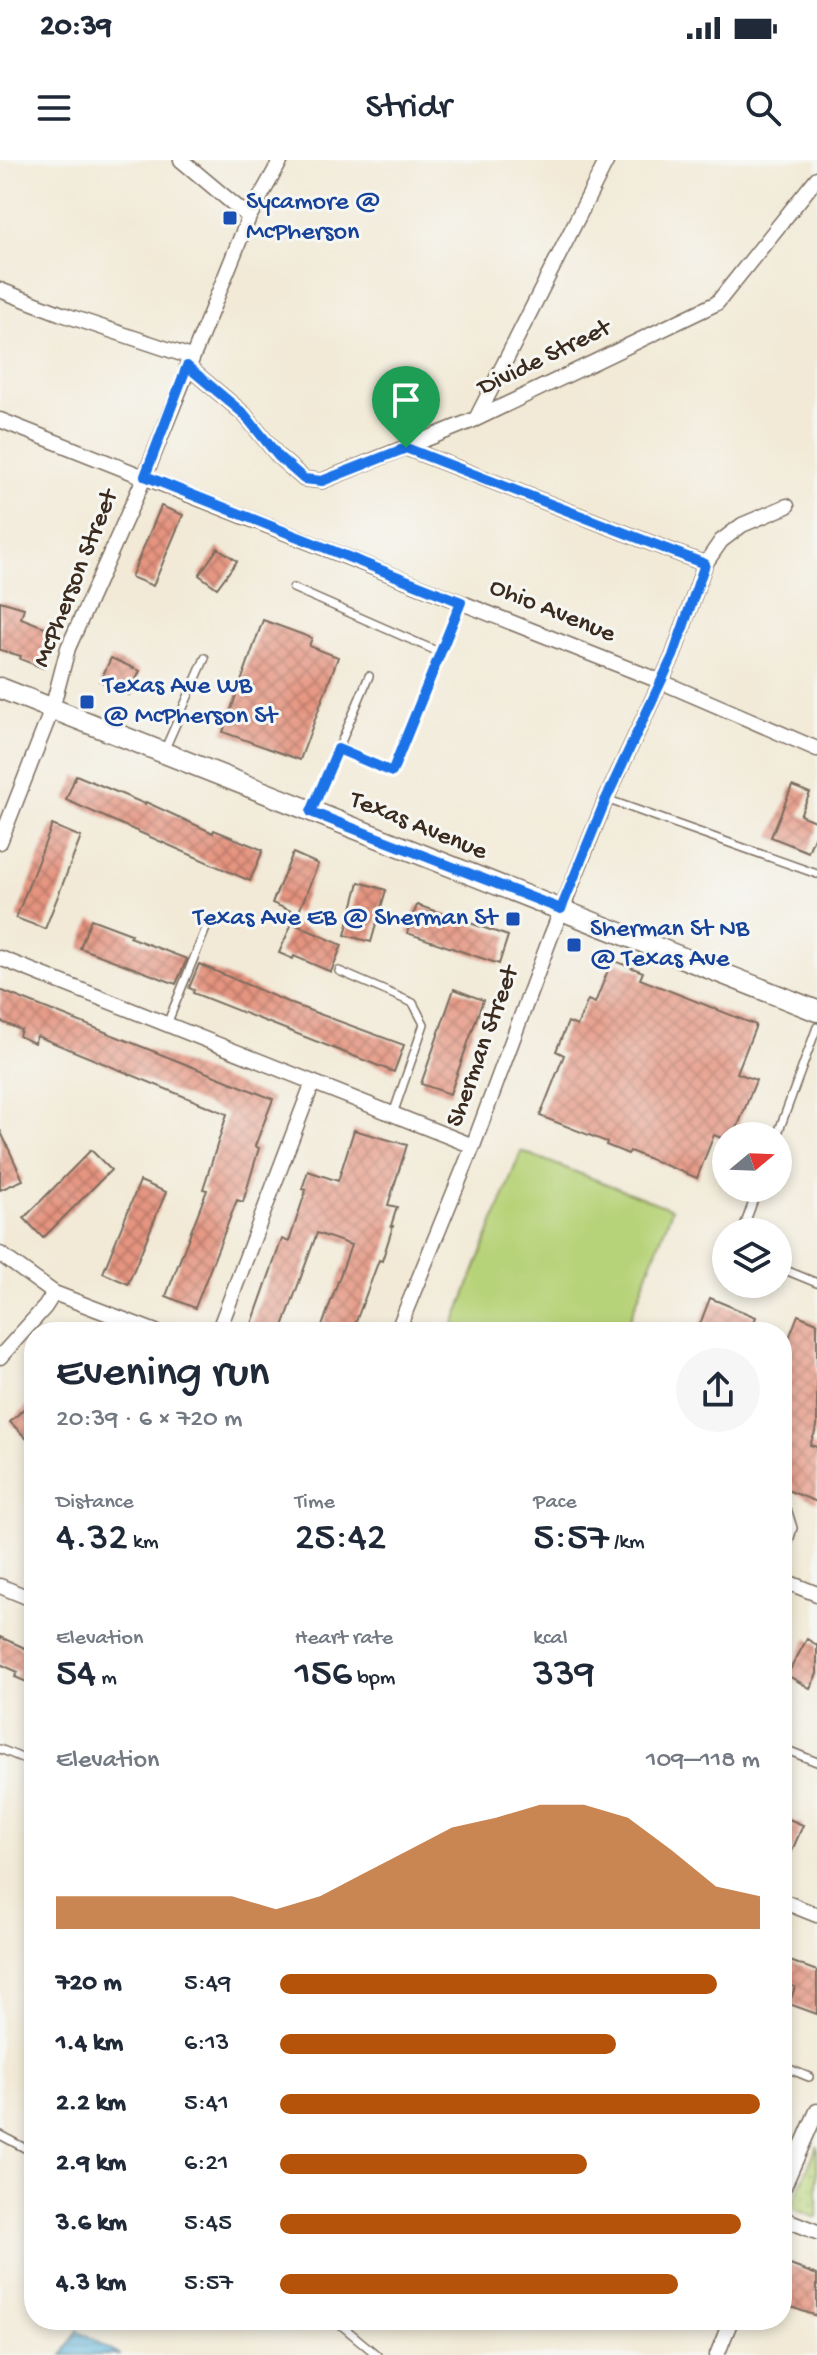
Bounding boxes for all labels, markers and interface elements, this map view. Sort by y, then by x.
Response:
text: 20:39 [40,11,112,46]
icon: menu [32,86,76,130]
icon: search [741,86,785,130]
text: Stridr [366,87,451,130]
place label: Sycamore @ McPherson [246,188,381,249]
marker: Sycamore @ McPherson [221,209,239,227]
street label: Divide Street [472,312,619,405]
pin [372,366,440,448]
icon: arrive [384,378,428,422]
street label: McPherson Street [27,483,128,672]
street label: Ohio Avenue [484,573,620,652]
place label: Texas Ave WB @ McPherson St [101,672,279,733]
marker: Texas Ave WB @ McPherson St [78,693,96,711]
street label: Texas Avenue [343,785,492,869]
place label: Texas Ave EB @ Sherman St [191,904,499,935]
marker: Texas Ave EB @ Sherman St [504,910,522,928]
place label: Sherman St NB @ Texas Ave [590,915,750,976]
marker: Sherman St NB @ Texas Ave [565,936,583,954]
street label: Sherman Street [440,960,528,1132]
north arrow [712,1122,792,1202]
map controls [712,1122,792,1298]
button: layers [712,1218,792,1298]
button: share [676,1348,760,1432]
text: Evening run [56,1349,269,1401]
text: 20:39 · 6 × 720 m [56,1405,242,1436]
text: Distance [56,1490,134,1516]
text: Time [295,1490,335,1516]
text: Pace [533,1490,577,1516]
text: 4.32 [56,1516,128,1563]
text: 25:42 [295,1516,386,1563]
text: 5:57 [533,1516,609,1563]
text: km [128,1530,159,1556]
text: /km [609,1530,645,1556]
text: Elevation [56,1626,143,1652]
text: Heart rate [295,1626,393,1652]
text: kcal [533,1626,568,1652]
text: 54 [56,1652,96,1699]
text: 156 [295,1652,352,1699]
text: 339 [533,1652,595,1699]
text: m [96,1666,117,1692]
text: bpm [352,1666,395,1692]
text: Elevation [56,1746,159,1777]
text: 109–118 m [646,1746,760,1777]
text: 720 m [56,1969,122,2000]
text: 5:49 [184,1969,231,2000]
text: 1.4 km [56,2029,123,2060]
text: 6:13 [184,2029,229,2060]
text: 2.2 km [56,2089,126,2120]
text: 5:41 [184,2089,229,2120]
text: 2.9 km [56,2149,126,2180]
text: 6:21 [184,2149,229,2180]
text: 3.6 km [56,2209,127,2240]
text: 5:45 [184,2209,232,2240]
text: 4.3 km [56,2269,126,2300]
text: 5:57 [184,2269,233,2300]

